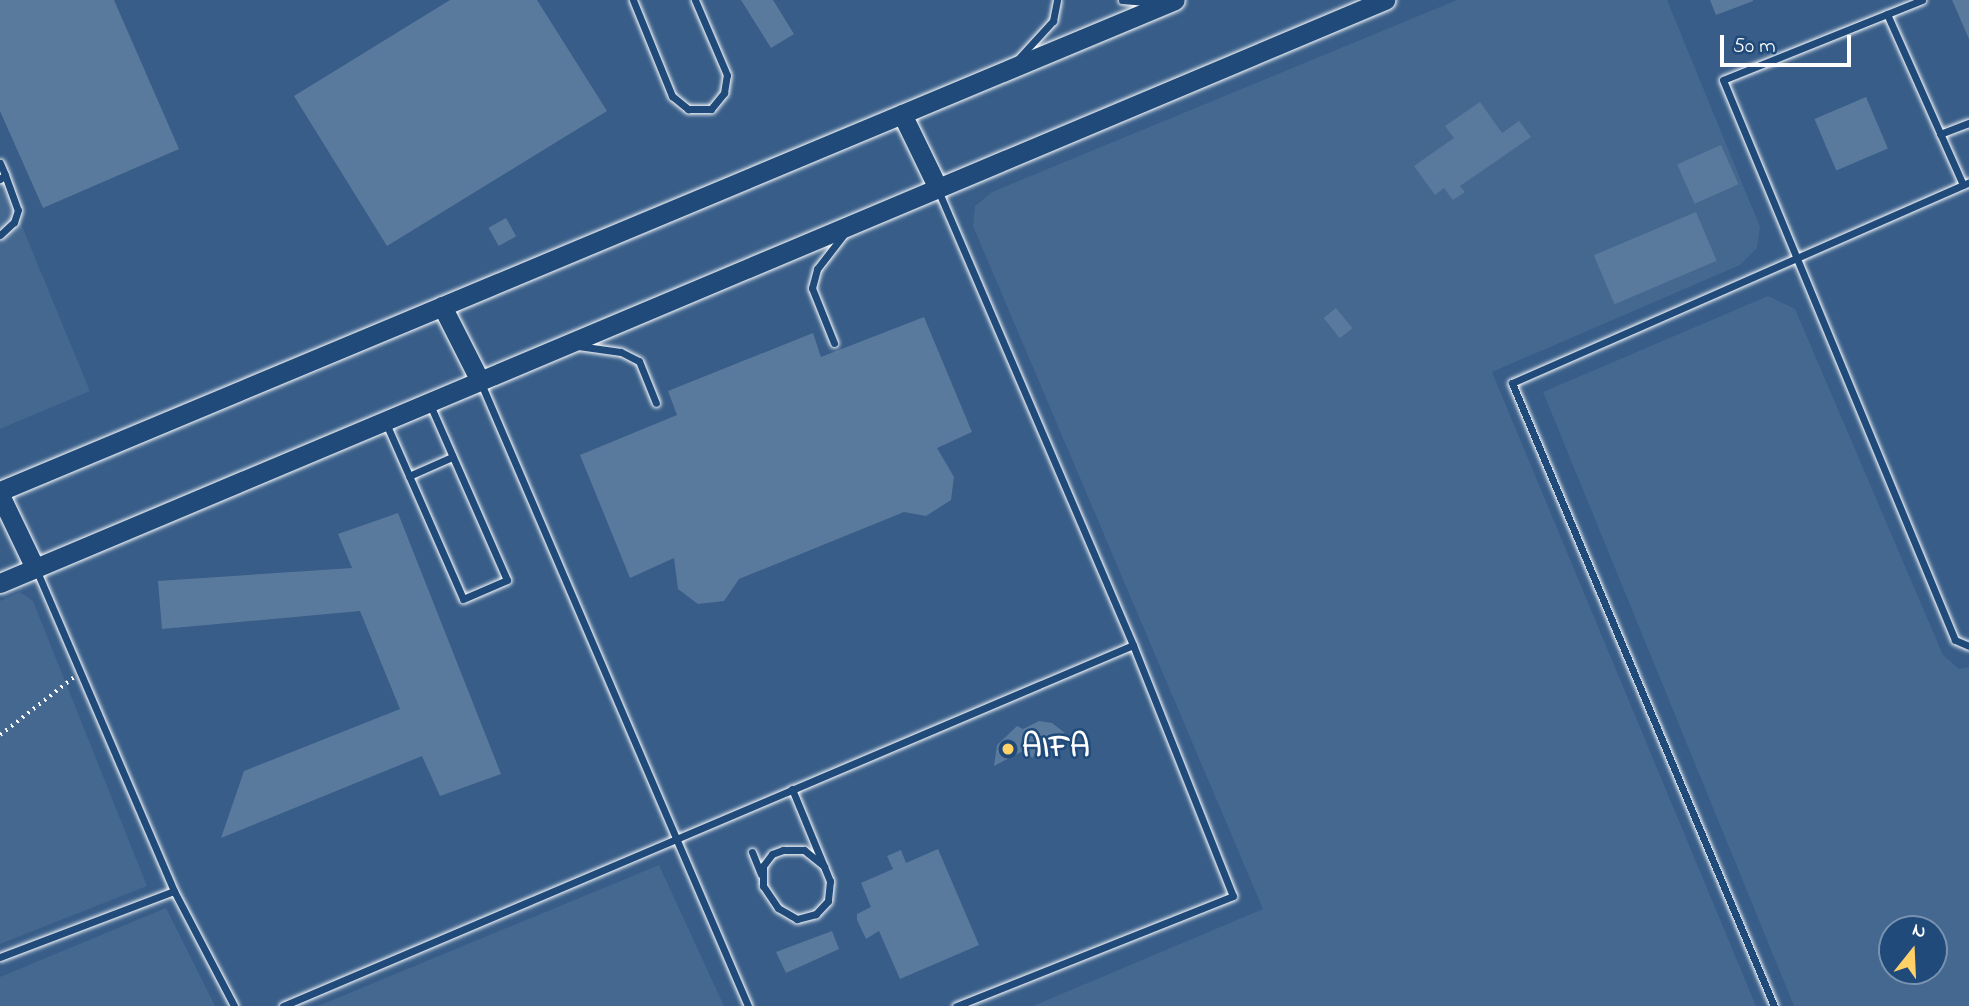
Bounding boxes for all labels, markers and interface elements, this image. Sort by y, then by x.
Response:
scale bar [1724,21,1855,65]
text: 50 m [1733,32,1776,62]
place label: AIFA [1022,730,1090,768]
marker: AIFA [1000,741,1016,757]
north arrow [1878,915,1948,985]
text: N [1909,917,1929,946]

